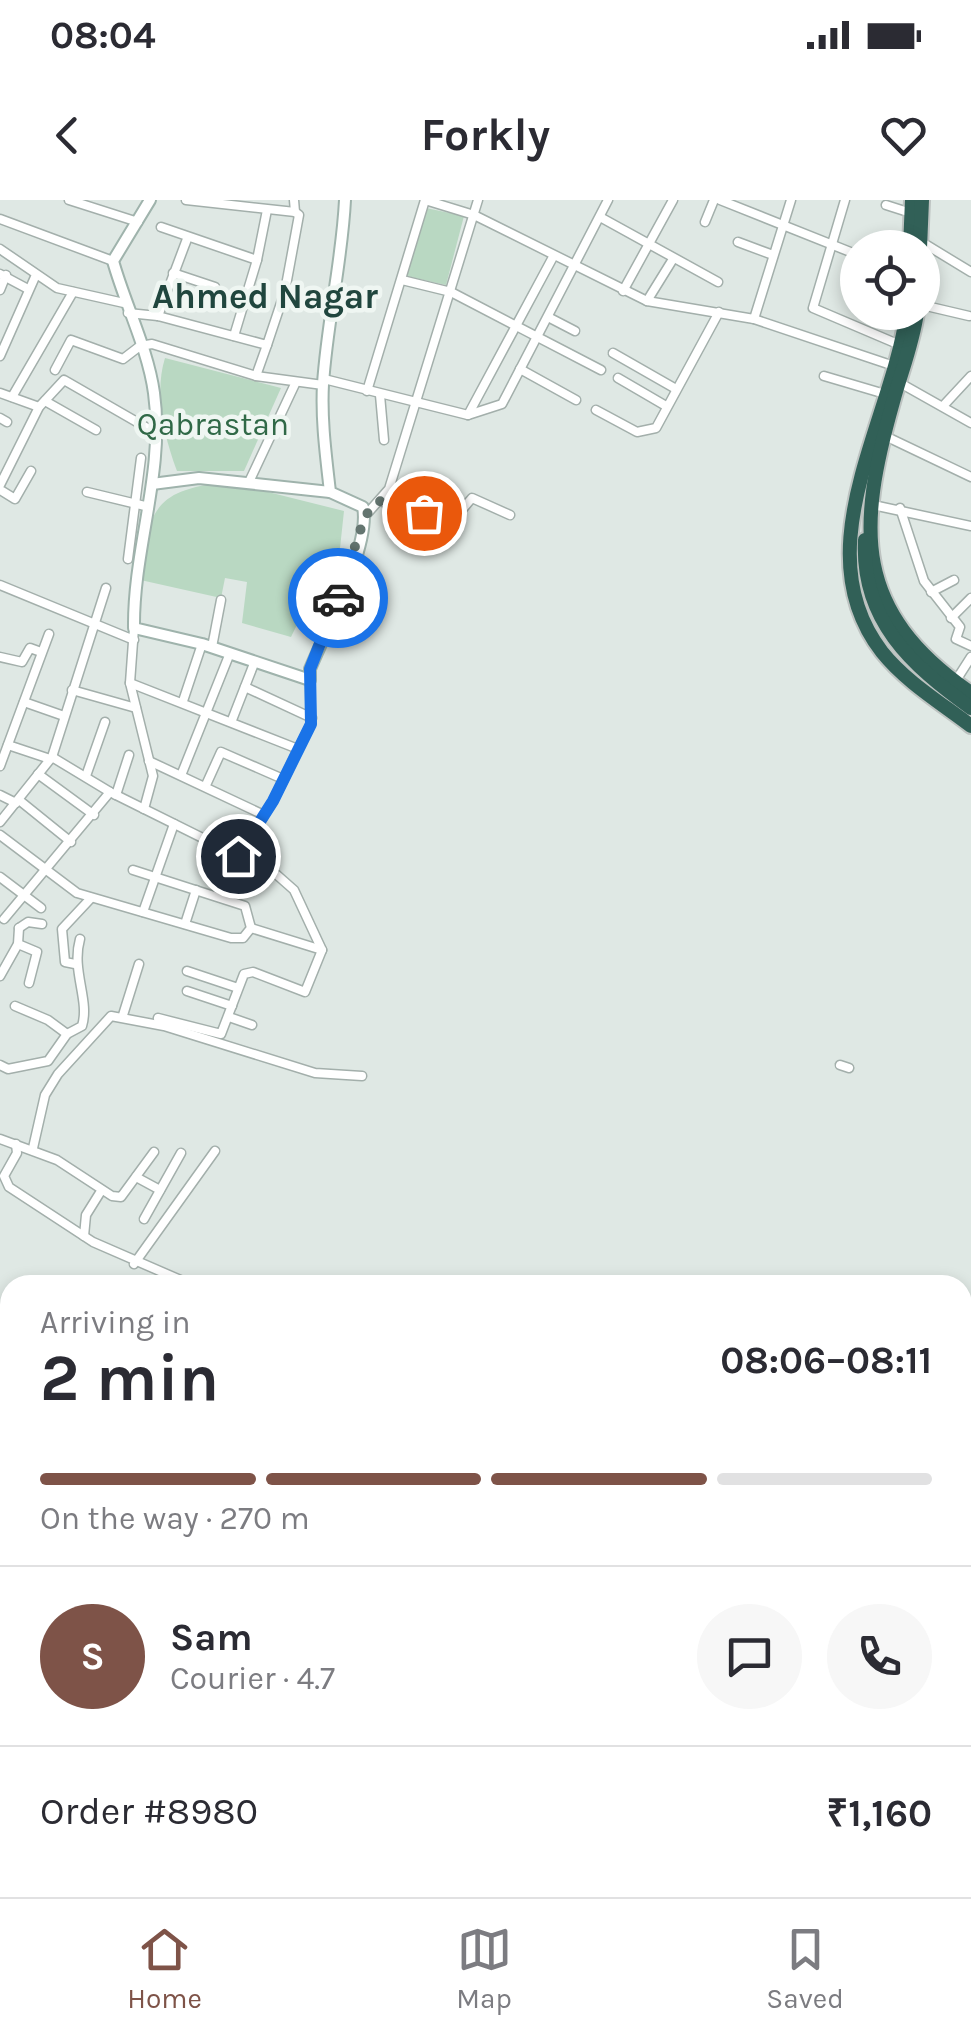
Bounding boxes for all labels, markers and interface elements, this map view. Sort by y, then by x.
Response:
text: 08:04 [50,13,156,58]
icon: back [40,108,95,163]
icon: heart [876,108,931,163]
text: Forkly [421,109,550,161]
map controls [840,230,940,330]
button: locate [840,230,940,330]
district label: Ahmed Nagar [152,276,378,318]
park label: Qabrastan [137,406,289,443]
pin [382,471,467,556]
icon: bag [397,486,452,541]
courier [288,548,388,648]
icon: car [311,571,366,626]
pin [196,814,281,899]
icon: home [211,829,266,884]
text: Arriving in [40,1304,191,1341]
text: 08:06–08:11 [720,1338,932,1383]
text: 2 min [40,1340,219,1416]
text: On the way · 270 m [40,1500,310,1537]
button: chat [697,1604,802,1709]
button: phone [827,1604,932,1709]
text: Sam [170,1615,253,1660]
text: S [80,1634,105,1679]
text: Courier · 4.7 [170,1660,335,1697]
text: Order #8980 [40,1789,258,1834]
text: ₹1,160 [826,1791,932,1836]
tab: Home [127,1922,202,2015]
tab: Map [456,1922,512,2015]
tab: Saved [766,1922,844,2015]

